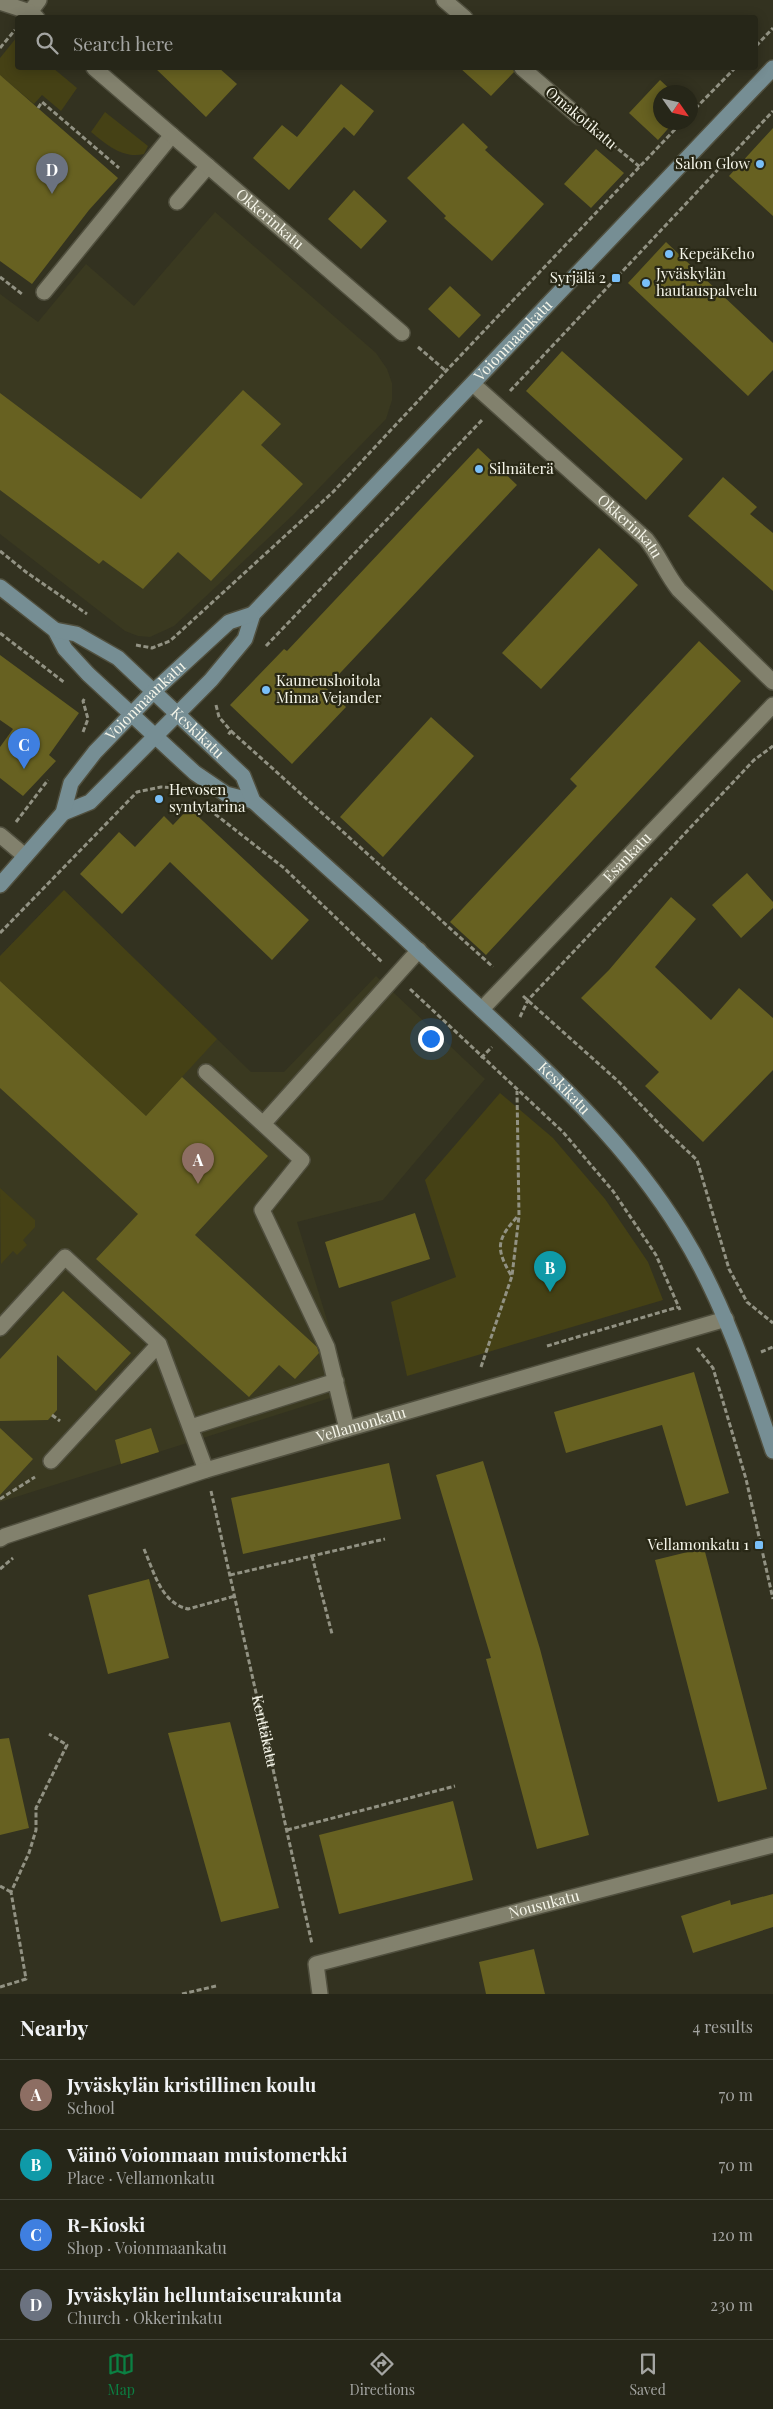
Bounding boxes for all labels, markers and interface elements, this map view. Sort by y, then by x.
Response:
search box [15,15,758,70]
icon: search [33,29,61,57]
text: Search here [73,30,173,56]
street label: Omakotikatu [542,82,622,153]
north arrow [653,85,698,130]
pin: D [36,153,68,194]
place label: Salon Glow [675,153,750,173]
marker: Salon Glow [754,158,766,170]
street label: Okkerinkatu [232,184,309,254]
place label: KepeäKeho [679,243,755,263]
marker: KepeäKeho [663,248,675,260]
place label: Jyväskylän hautauspalvelu [655,263,758,300]
place label: Syrjälä 2 [550,267,606,287]
marker: Syrjälä 2 [610,272,622,284]
marker: Jyväskylän hautauspalvelu [640,277,652,289]
street label: Voionmaankatu [468,295,556,386]
place label: Silmäterä [489,458,554,478]
marker: Silmäterä [473,463,485,475]
street label: Okkerinkatu [594,489,668,562]
street label: Voionmaankatu [100,656,190,745]
place label: Kauneushoitola Minna Vejander [276,670,382,707]
marker: Kauneushoitola Minna Vejander [260,684,272,696]
street label: Keskikatu [167,702,229,763]
pin: C [8,728,40,769]
place label: Hevosen syntytarina [169,779,246,816]
marker: Hevosen syntytarina [153,793,165,805]
street label: Esankatu [598,827,655,886]
your location [418,1026,444,1052]
street label: Keskikatu [534,1057,595,1118]
pin: A [182,1143,214,1184]
pin: B [534,1251,566,1292]
street label: Vellamonkatu [313,1401,408,1447]
place label: Vellamonkatu 1 [646,1534,749,1554]
marker: Vellamonkatu 1 [753,1539,765,1551]
street label: Kenttäkatu [248,1693,283,1769]
street label: Nousukatu [506,1885,582,1922]
text: Nearby [20,2013,89,2041]
text: 4 results [692,2016,753,2037]
text: Jyväskylän kristillinen koulu [67,2071,316,2097]
text: A [31,2084,41,2105]
text: 70 m [719,2084,753,2105]
text: School [67,2097,115,2118]
text: Väinö Voionmaan muistomerkki [67,2141,348,2167]
text: B [31,2154,41,2175]
text: 70 m [719,2154,753,2175]
text: Place · Vellamonkatu [67,2167,215,2188]
text: R-Kioski [67,2211,145,2237]
text: C [30,2224,42,2245]
text: 120 m [712,2224,753,2245]
text: Shop · Voionmaankatu [67,2237,227,2258]
text: Jyväskylän helluntaiseurakunta [67,2281,342,2307]
text: D [30,2294,42,2315]
text: 230 m [710,2294,753,2315]
text: Church · Okkerinkatu [67,2307,222,2328]
tab: Map [107,2350,135,2399]
tab: Directions [350,2350,415,2399]
tab: Saved [629,2350,666,2399]

